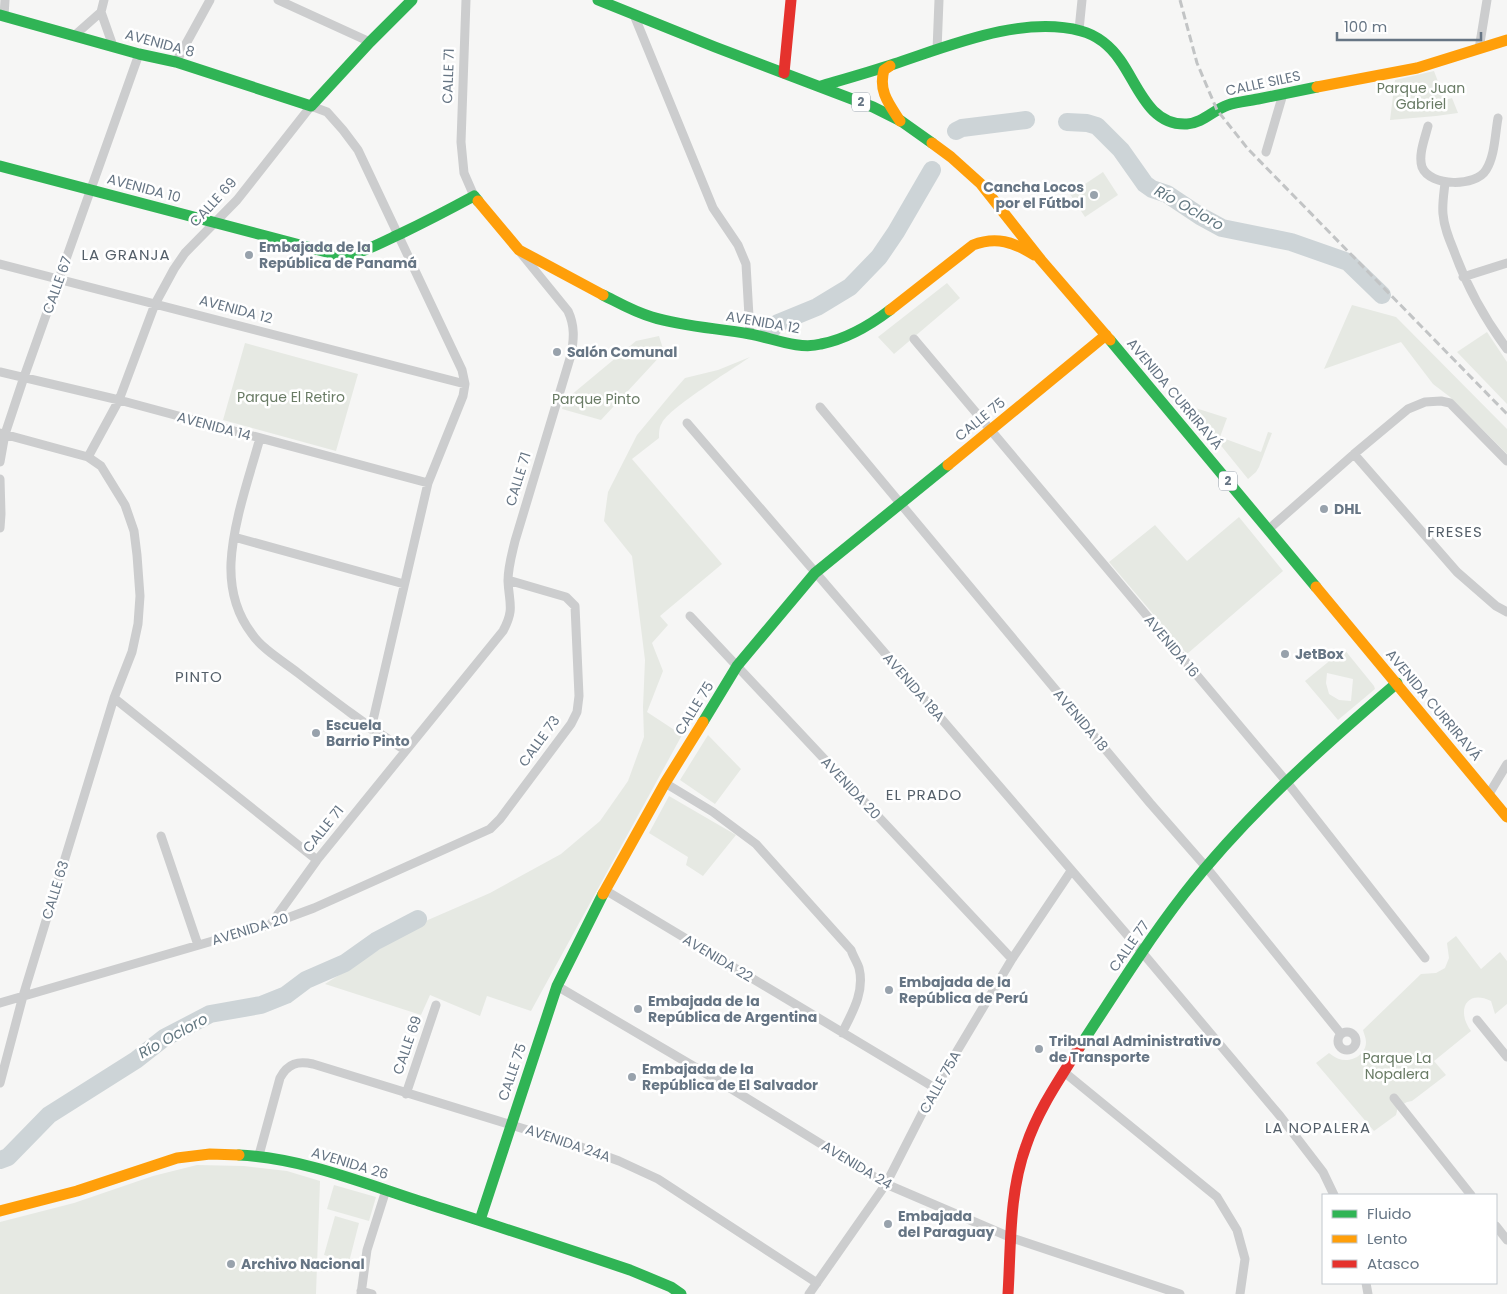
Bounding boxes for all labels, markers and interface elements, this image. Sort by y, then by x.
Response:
scale bar [1337,10,1481,42]
text: 100 m [1344,16,1387,37]
street label: AVENIDA 8 [123,24,197,62]
street label: CALLE 71 [437,48,459,104]
street label: CALLE SILES [1224,65,1302,101]
park label: Parque Juan Gabriel [1377,78,1465,114]
road number: 2 [852,92,870,111]
street label: AVENIDA 10 [105,169,183,207]
street label: CALLE 69 [185,173,241,231]
place label: Cancha Locos por el Fútbol [983,177,1084,213]
water label: Río Ocloro [1151,180,1228,235]
marker: Cancha Locos por el Fútbol [1088,189,1100,201]
place label: Embajada de la República de Panamá [259,237,417,273]
district label: LA GRANJA [81,244,171,265]
marker: Embajada de la República de Panamá [243,249,255,261]
street label: CALLE 67 [37,253,77,317]
street label: AVENIDA 12 [197,290,275,328]
street label: AVENIDA 12 [724,306,802,338]
street label: AVENIDA CURRIRAVÁ [1122,334,1228,454]
place label: Salón Comunal [567,342,678,362]
marker: Salón Comunal [551,346,563,358]
park label: Parque El Retiro [237,387,345,407]
park label: Parque Pinto [552,389,640,409]
street label: CALLE 75 [951,392,1009,446]
street label: AVENIDA 14 [175,407,253,446]
street label: CALLE 71 [500,450,536,508]
road number: 2 [1219,472,1237,491]
place label: DHL [1334,499,1361,519]
marker: DHL [1318,503,1330,515]
district label: FRESES [1427,521,1483,542]
street label: AVENIDA 16 [1140,611,1204,682]
place label: JetBox [1295,644,1345,664]
street label: AVENIDA CURRIRAVÁ [1381,645,1487,765]
street label: AVENIDA 18A [879,648,949,726]
marker: JetBox [1279,648,1291,660]
district label: PINTO [175,666,223,687]
street label: CALLE 75 [670,677,718,739]
street label: AVENIDA 18 [1049,685,1113,756]
street label: CALLE 73 [514,711,564,771]
place label: Escuela Barrio Pinto [326,715,410,751]
marker: Escuela Barrio Pinto [310,727,322,739]
street label: AVENIDA 20 [817,752,885,824]
district label: EL PRADO [886,784,962,805]
street label: CALLE 71 [298,801,348,857]
street label: CALLE 63 [37,858,73,922]
street label: AVENIDA 20 [209,908,291,950]
street label: CALLE 77 [1104,916,1154,976]
street label: AVENIDA 22 [679,929,757,987]
place label: Embajada de la República de Perú [899,972,1028,1008]
marker: Embajada de la República de Perú [883,984,895,996]
place label: Embajada de la República de Argentina [648,991,817,1027]
marker: Embajada de la República de Argentina [632,1003,644,1015]
water label: Río Ocloro [134,1008,211,1063]
street label: CALLE 69 [388,1013,426,1077]
place label: Tribunal Administrativo de Transporte [1049,1031,1221,1067]
street label: CALLE 75 [493,1041,531,1103]
marker: Tribunal Administrativo de Transporte [1033,1043,1045,1055]
street label: CALLE 75A [914,1047,966,1117]
park label: Parque La Nopalera [1362,1048,1432,1084]
place label: Embajada de la República de El Salvador [642,1059,818,1095]
marker: Embajada de la República de El Salvador [626,1071,638,1083]
district label: LA NOPALERA [1265,1117,1371,1138]
street label: AVENIDA 24A [523,1119,613,1167]
street label: AVENIDA 24 [818,1136,896,1194]
street label: AVENIDA 26 [309,1142,391,1184]
legend [1322,1194,1497,1284]
text: Fluido [1367,1203,1411,1224]
place label: Embajada del Paraguay [898,1206,994,1242]
marker: Embajada del Paraguay [882,1218,894,1230]
text: Lento [1367,1228,1407,1249]
text: Atasco [1367,1253,1419,1274]
place label: Archivo Nacional [241,1254,365,1274]
marker: Archivo Nacional [225,1258,237,1270]

